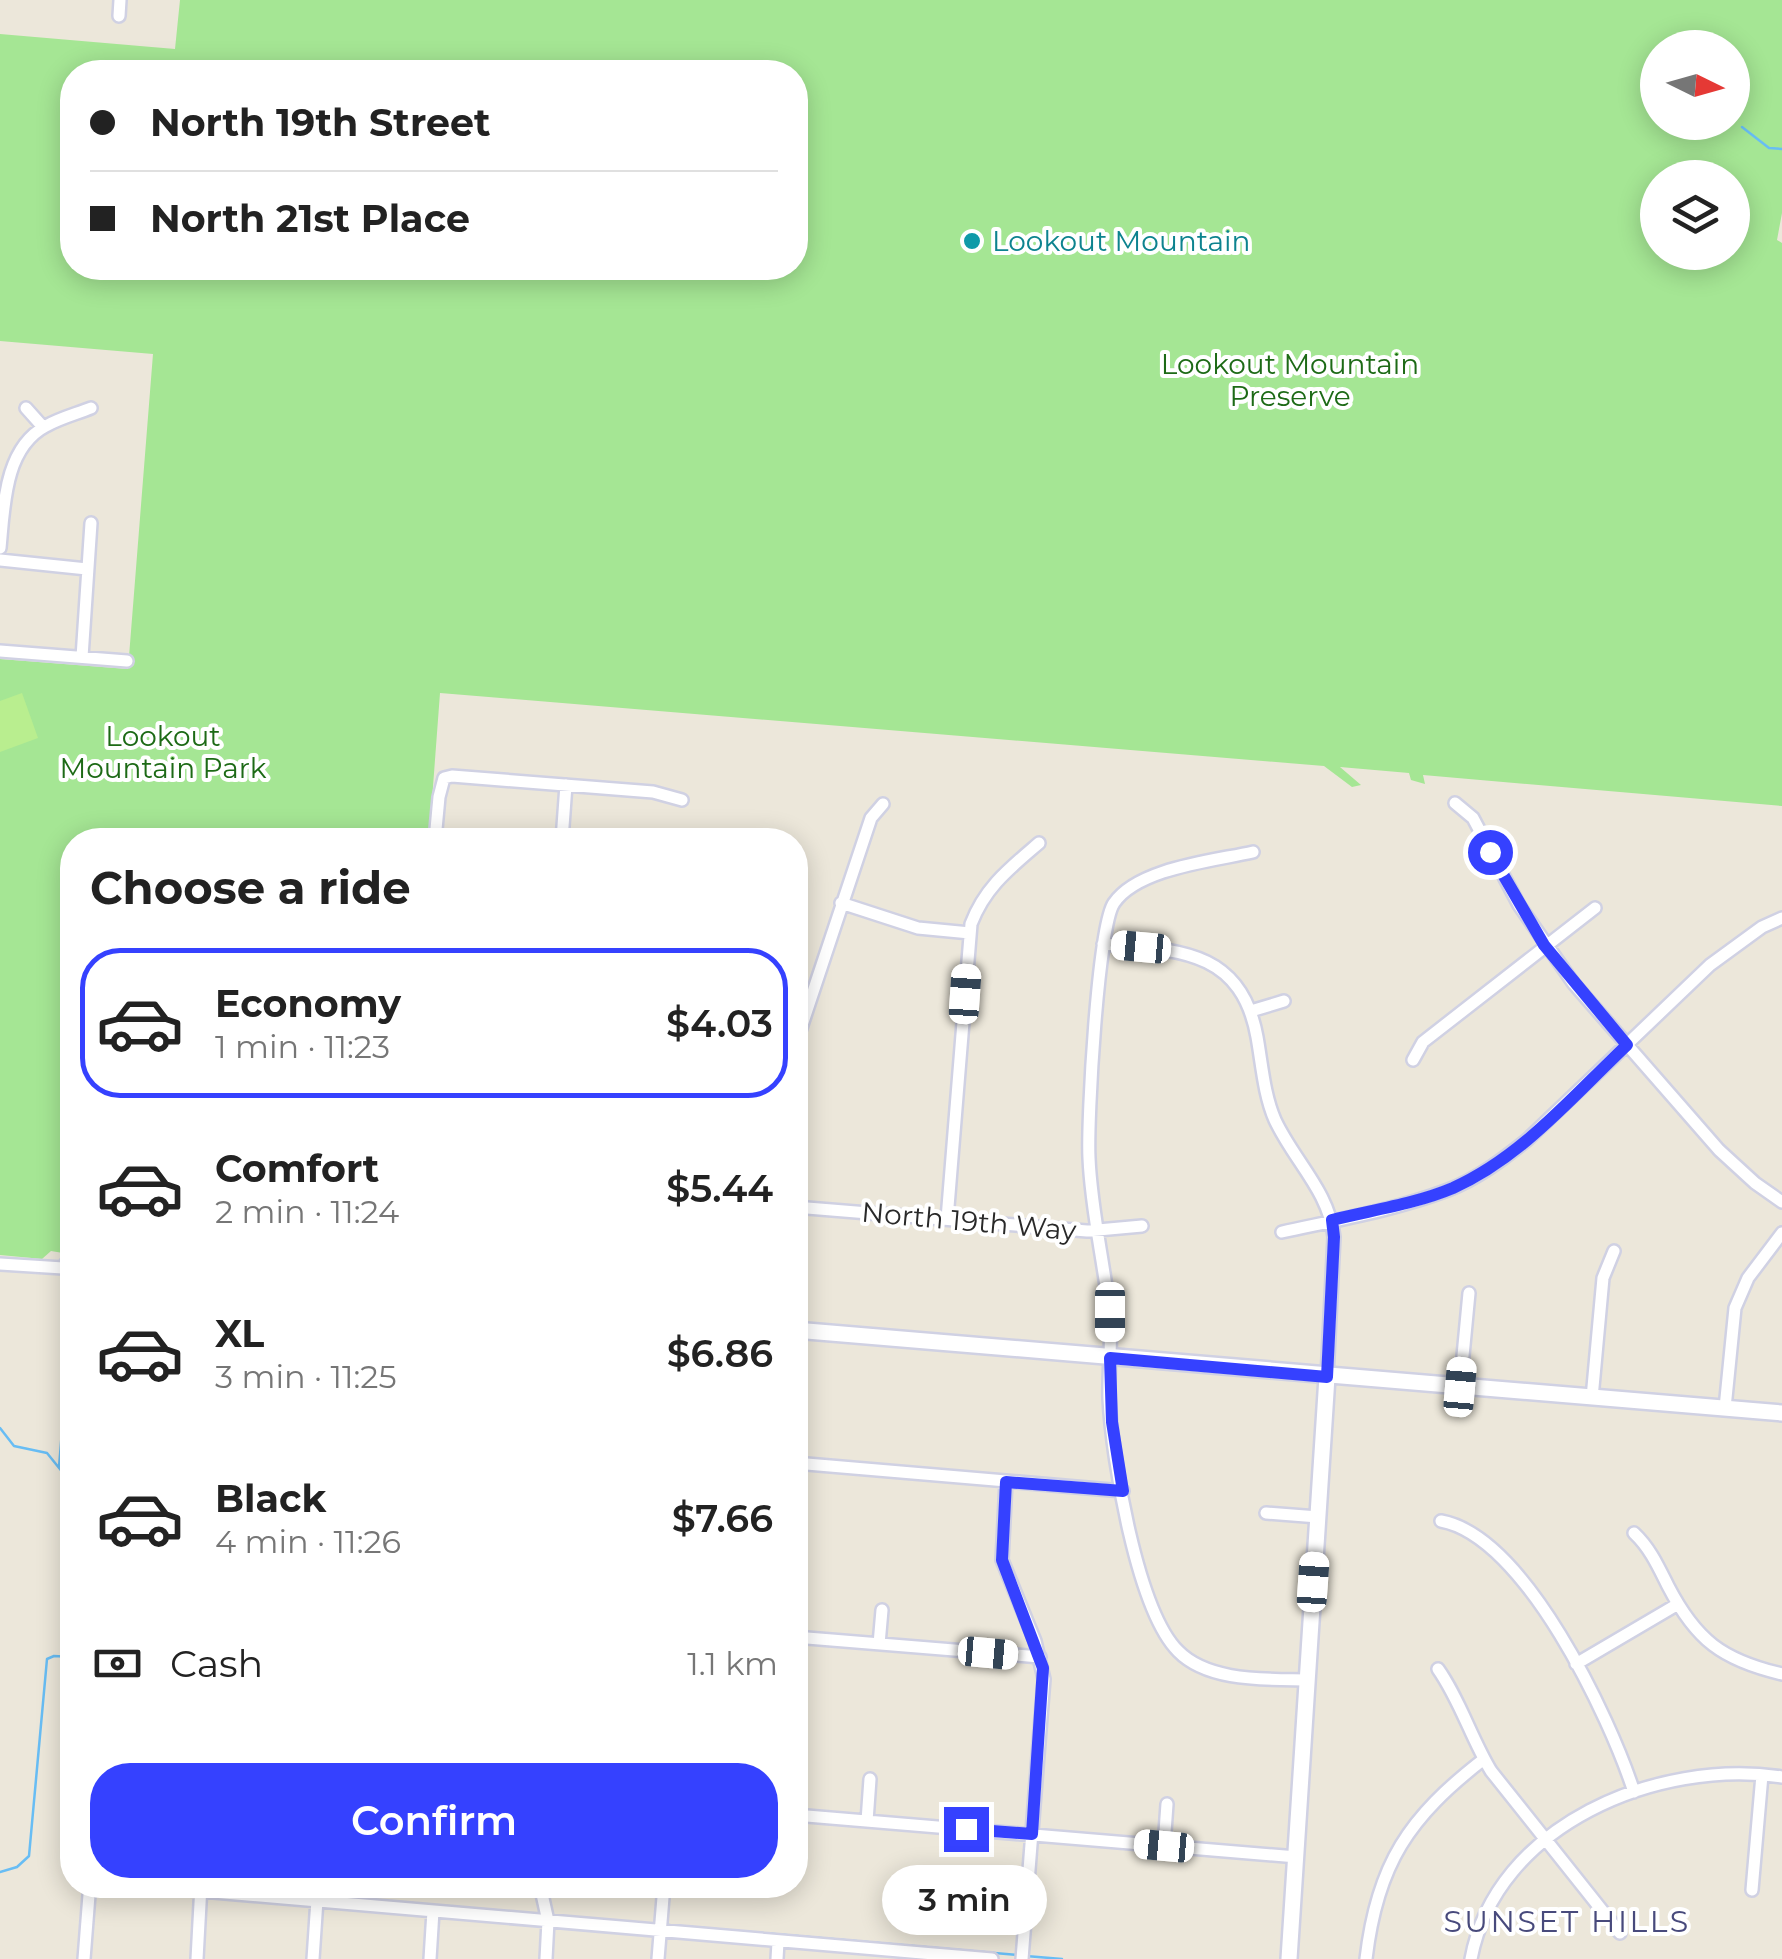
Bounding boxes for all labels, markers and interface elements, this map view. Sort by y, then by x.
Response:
north arrow [1640,30,1750,140]
map controls [1640,30,1750,270]
text: North 19th Street [150,99,490,146]
button: layers [1640,160,1750,270]
text: North 21st Place [150,195,470,242]
place label: Lookout Mountain [992,224,1250,258]
marker: Lookout Mountain [961,230,983,252]
park label: Lookout Mountain Preserve [1161,347,1419,413]
park label: Lookout Mountain Park [59,719,267,785]
route start [1468,830,1513,875]
text: Choose a ride [90,860,411,915]
car [1110,929,1172,965]
car [948,963,982,1025]
icon: car [95,978,185,1068]
text: Economy [215,980,401,1027]
text: $4.03 [666,1000,773,1047]
text: 1 min · 11:23 [215,1027,390,1066]
icon: car [95,1143,185,1233]
text: Comfort [215,1145,379,1192]
text: $5.44 [666,1165,773,1212]
text: 2 min · 11:24 [215,1192,399,1231]
street label: North 19th Way [860,1195,1079,1247]
car [1095,1282,1125,1342]
icon: car [95,1308,185,1398]
text: XL [215,1310,264,1357]
text: $6.86 [667,1330,773,1377]
car [1442,1356,1478,1418]
text: 3 min · 11:25 [215,1357,397,1396]
icon: car [95,1473,185,1563]
text: Black [215,1475,326,1522]
text: $7.66 [672,1495,773,1542]
text: 4 min · 11:26 [215,1522,401,1561]
car [1296,1551,1330,1613]
car [957,1635,1019,1671]
icon: cash [90,1636,145,1691]
text: Cash [170,1640,263,1687]
text: 1.1 km [687,1644,778,1683]
button: Confirm [90,1763,778,1878]
route end [944,1807,989,1852]
car [1133,1828,1195,1864]
callout: 3 min [884,1864,1048,1934]
text: 3 min [918,1880,1011,1919]
district label: SUNSET HILLS [1443,1903,1691,1940]

